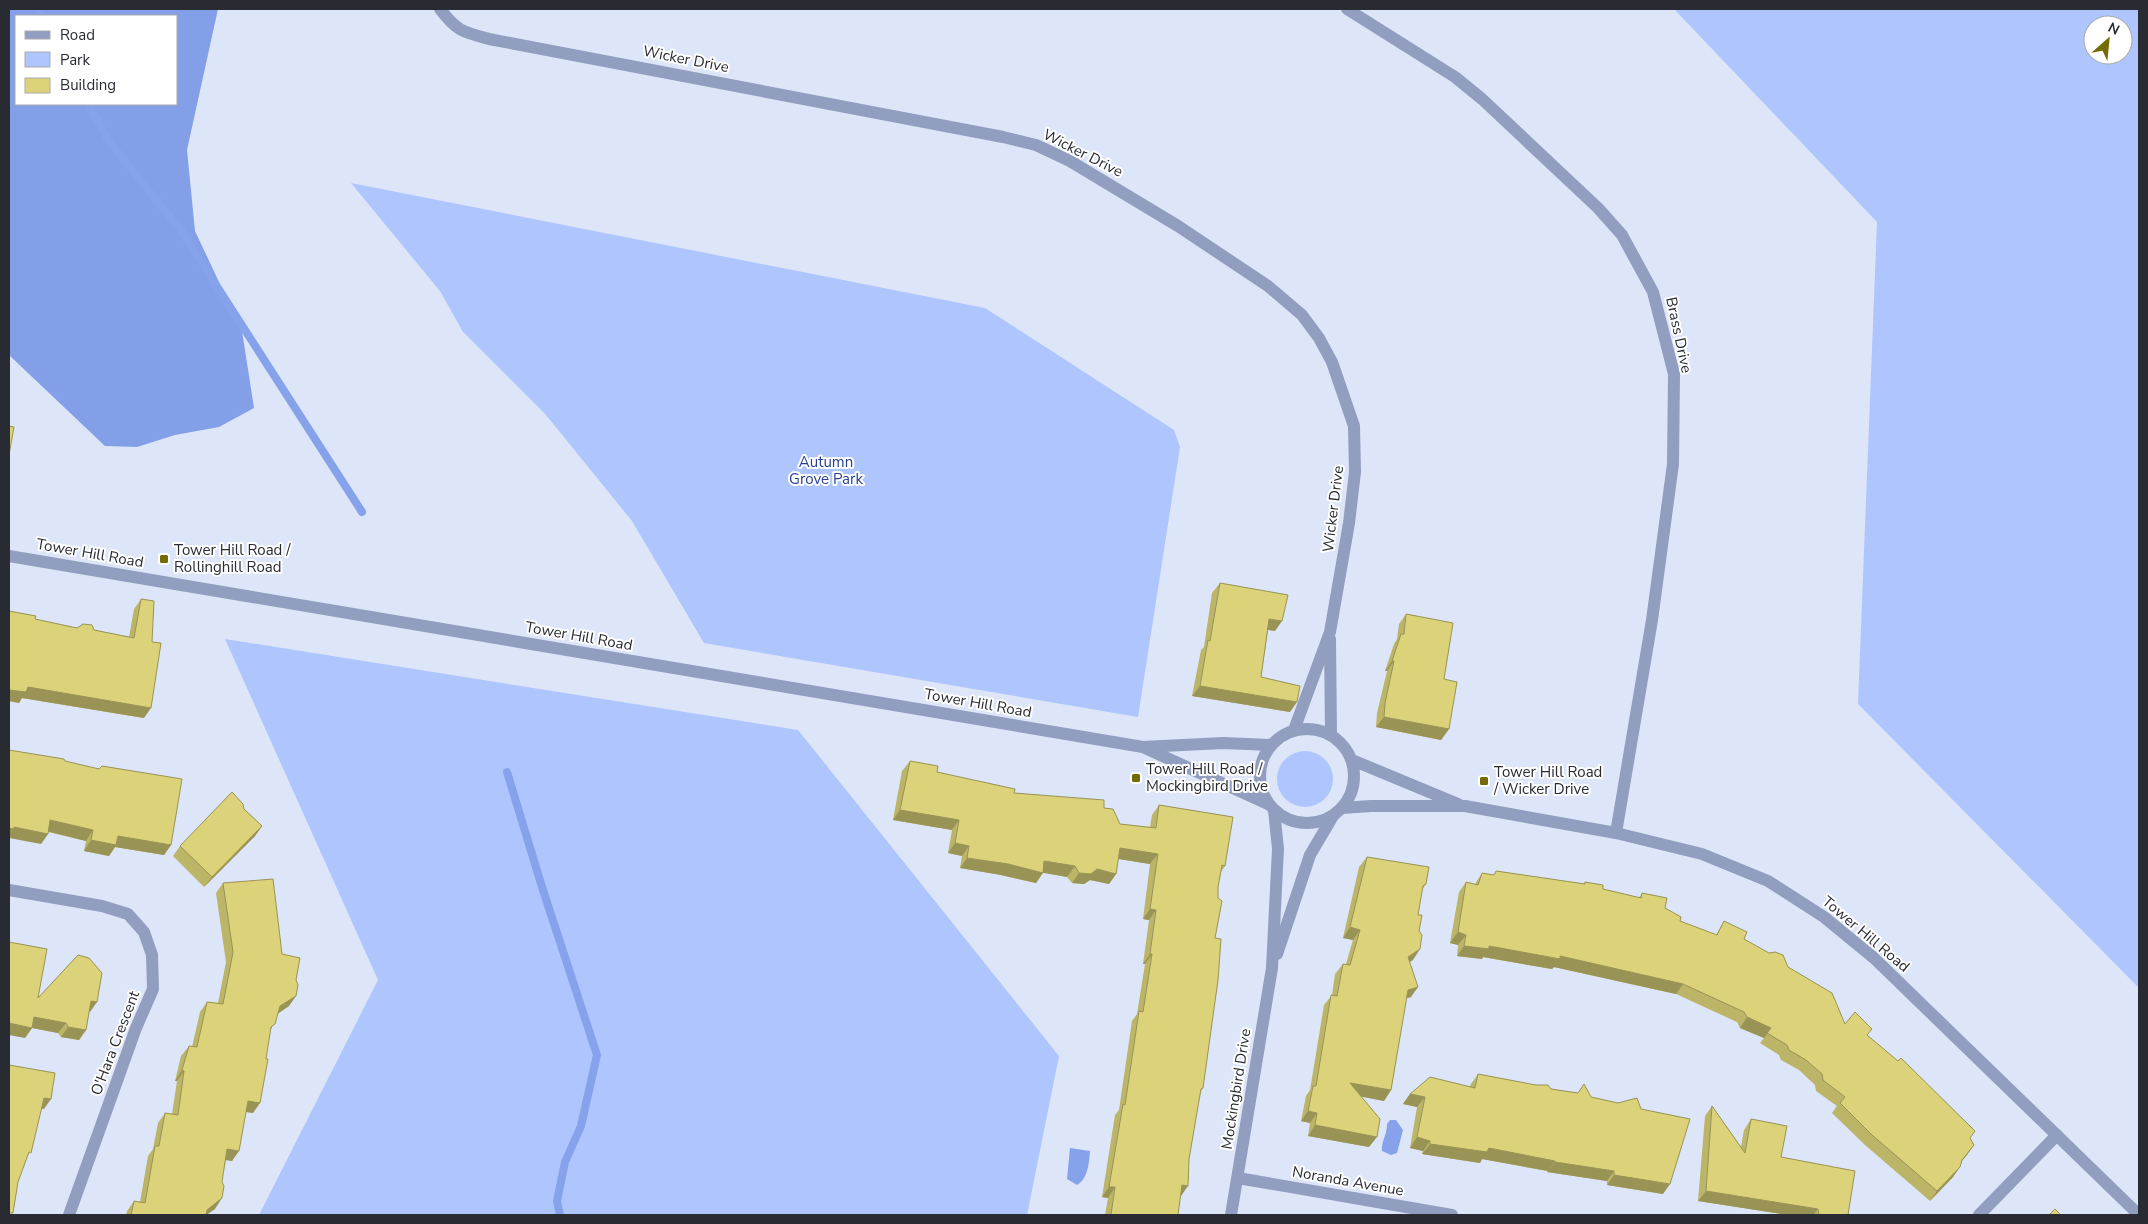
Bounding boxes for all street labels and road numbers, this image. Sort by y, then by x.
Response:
street label: Wicker Drive [641,41,731,77]
street label: Wicker Drive [1040,124,1126,182]
street label: Brass Drive [1661,295,1697,375]
street label: Wicker Drive [1318,465,1348,553]
street label: Tower Hill Road [35,534,145,572]
street label: Tower Hill Road [524,617,634,655]
street label: Tower Hill Road [923,684,1033,722]
street label: Tower Hill Road [1818,892,1914,976]
street label: O'Hara Crescent [86,987,144,1098]
street label: Mockingbird Drive [1217,1027,1255,1151]
street label: Noranda Avenue [1291,1161,1405,1201]

